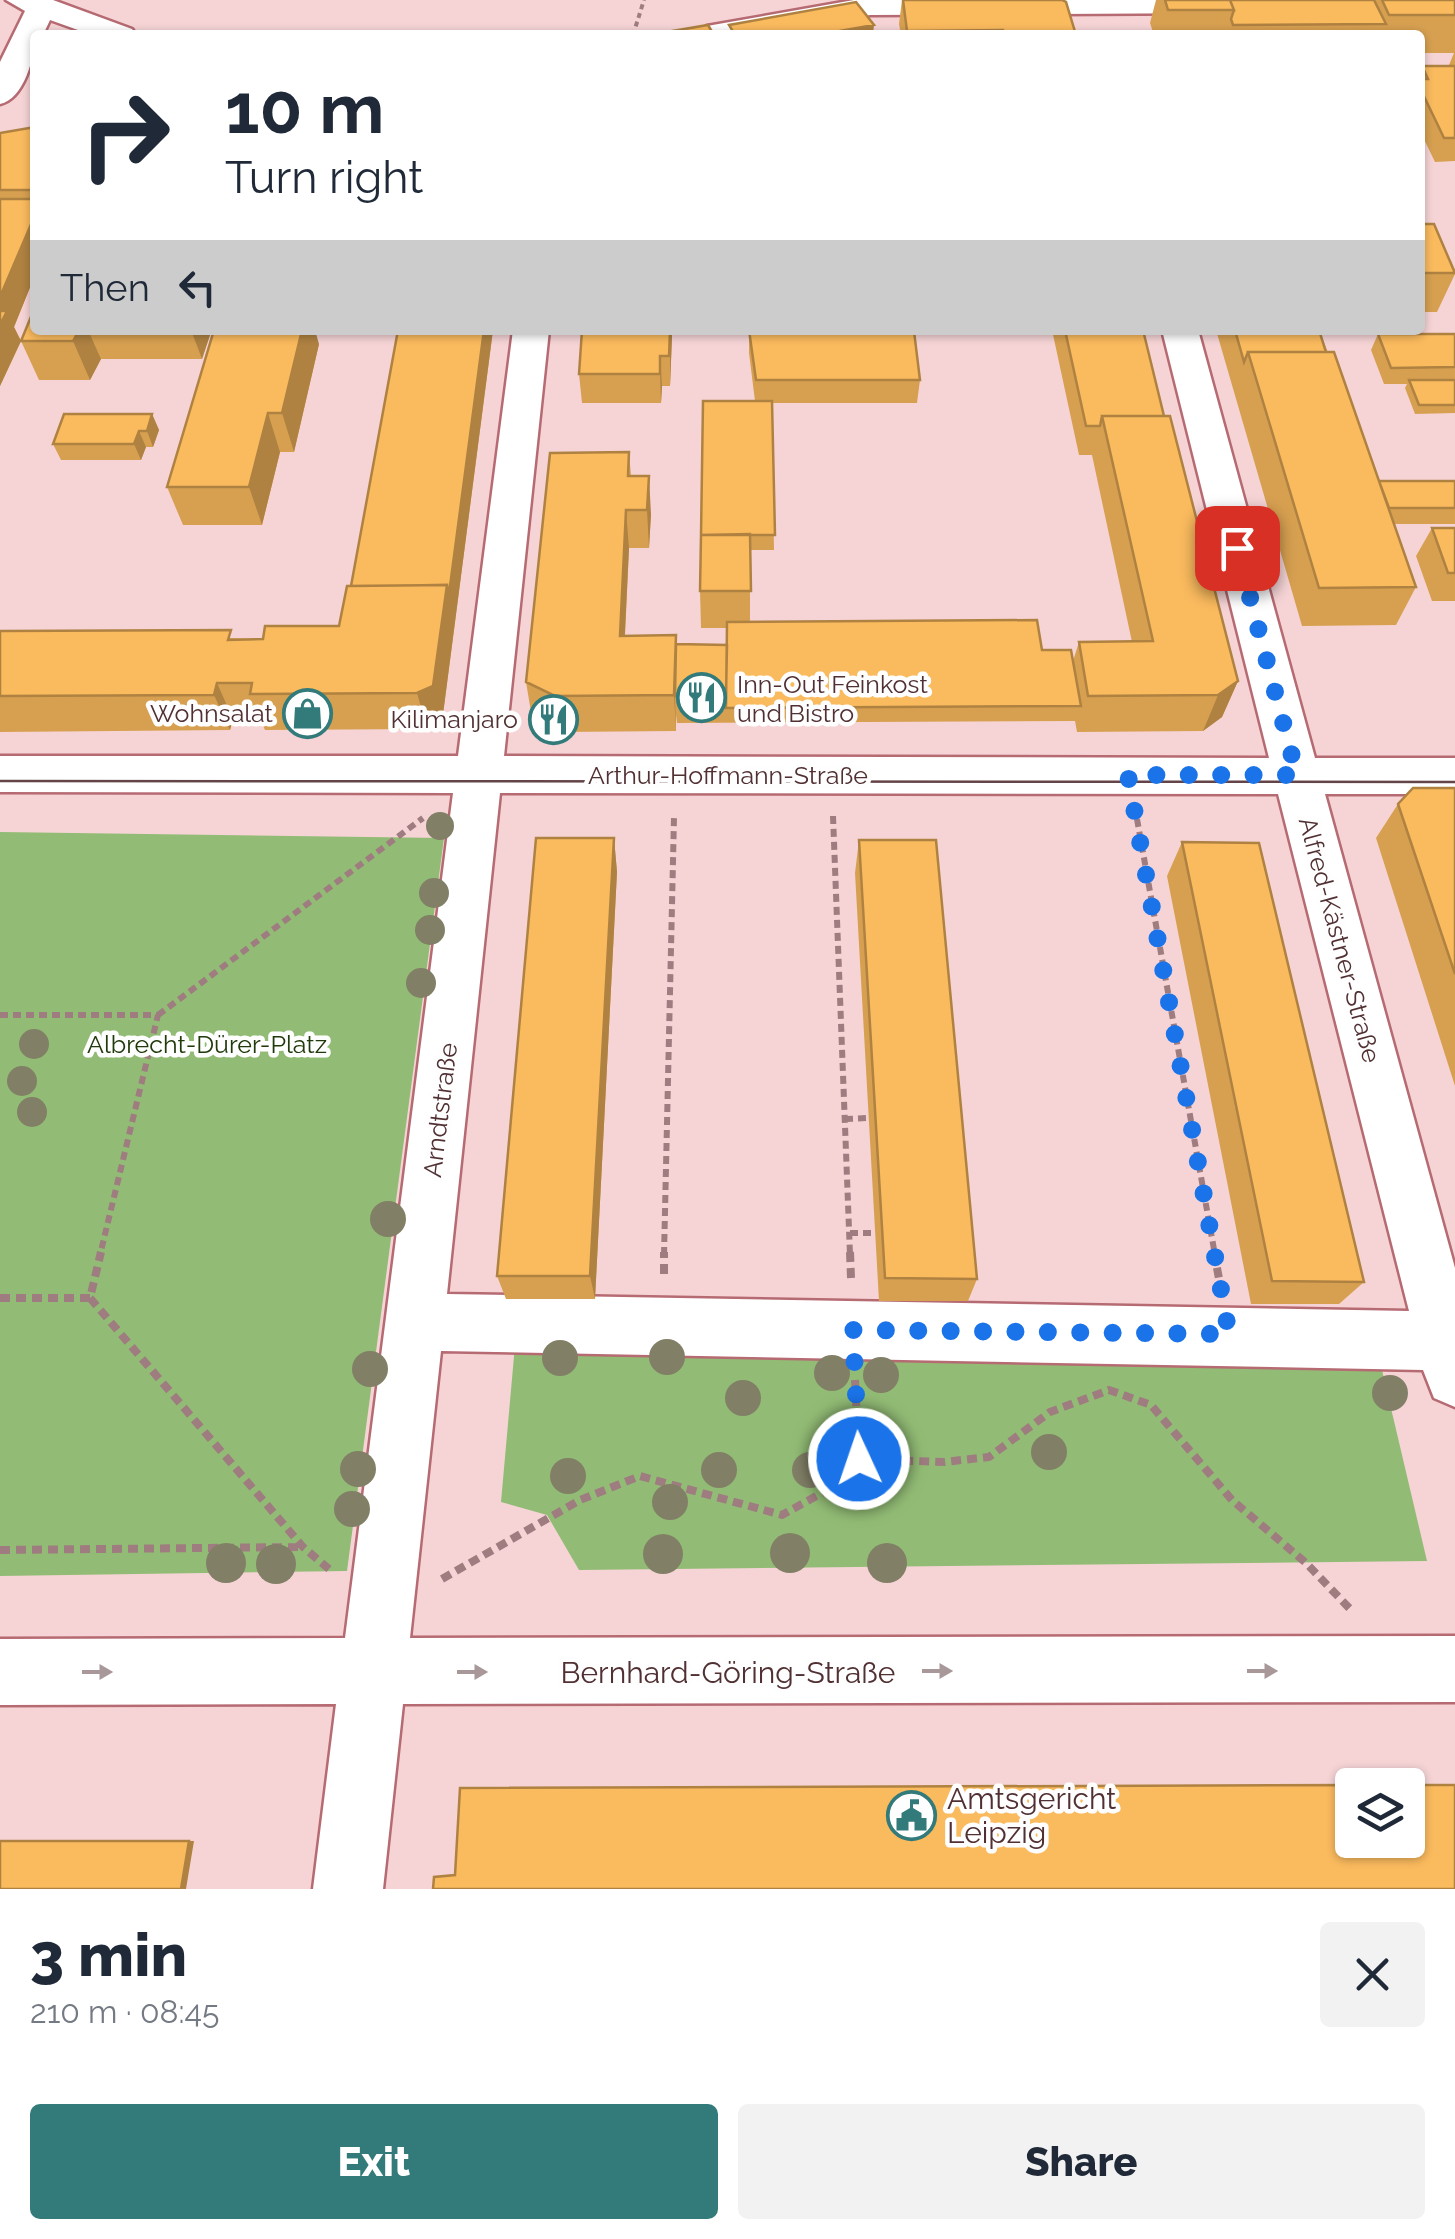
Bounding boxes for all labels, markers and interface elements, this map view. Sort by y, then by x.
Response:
text: 10 m [225,67,385,149]
icon: right [60,70,190,200]
text: Turn right [225,151,423,204]
icon: left [170,260,225,315]
text: Then [60,265,150,310]
pin [1195,506,1280,591]
icon: arrive [1210,521,1265,576]
place label: Inn-Out Feinkost und Bistro [737,669,928,728]
restaurant icon: Inn-Out Feinkost und Bistro [676,672,728,724]
shop icon: Wohnsalat [282,687,334,739]
restaurant icon: Kilimanjaro [527,693,579,745]
place label: Wohnsalat [150,698,274,728]
place label: Kilimanjaro [391,704,518,734]
street label: Arthur-Hoffmann-Straße [588,760,868,790]
street label: Alfred-Kästner-Straße [1293,814,1387,1066]
park label: Albrecht-Dürer-Platz [87,1029,327,1059]
street label: Arndtstraße [417,1041,463,1179]
position arrow [807,1407,911,1511]
street label: Bernhard-Göring-Straße [561,1655,895,1690]
one-way arrow [921,1663,953,1679]
one-way arrow [1246,1663,1278,1679]
one-way arrow [82,1664,114,1680]
one-way arrow [456,1664,488,1680]
map controls [1335,1768,1425,1858]
button: layers [1335,1768,1425,1858]
place label: Amtsgericht Leipzig [947,1781,1116,1850]
public building icon: Amtsgericht Leipzig [886,1789,938,1841]
text: 3 min [30,1920,187,1990]
button: close [1320,1922,1425,2027]
text: 210 m · 08:45 [30,1993,219,2030]
button: Exit [30,2104,718,2219]
button: Share [738,2104,1425,2219]

